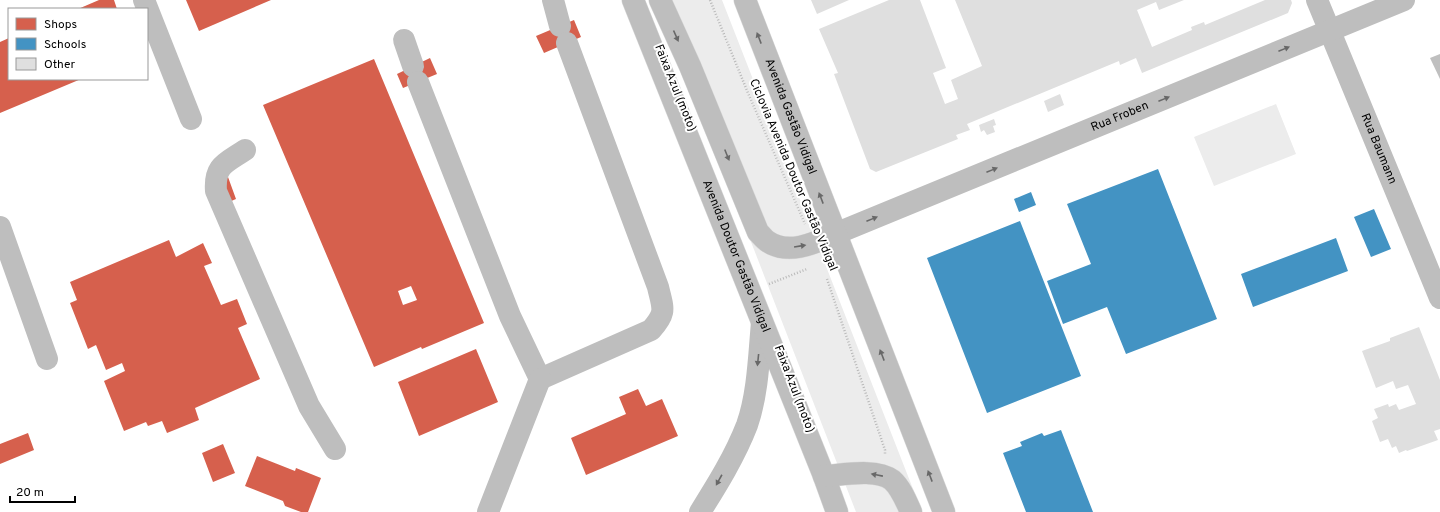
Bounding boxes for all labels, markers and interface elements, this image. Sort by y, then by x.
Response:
legend [8,8,148,80]
text: Shops [44,17,77,33]
one-way arrow [674,30,680,42]
one-way arrow [756,31,762,43]
text: Schools [44,37,86,53]
street label: Faixa Azul (moto) [650,42,700,134]
one-way arrow [1278,46,1290,52]
street label: Avenida Gastão Vidigal [761,56,820,177]
text: Other [44,57,76,73]
street label: Ciclovia Avenida Doutor Gastão Vidigal [745,77,841,273]
one-way arrow [1158,96,1169,102]
street label: Rua Froben [1089,98,1151,136]
street label: Rua Baumann [1357,111,1400,187]
one-way arrow [724,150,730,162]
one-way arrow [986,166,998,172]
street label: Avenida Doutor Gastão Vidigal [698,178,774,335]
one-way arrow [818,191,824,203]
one-way arrow [866,216,878,222]
one-way arrow [794,243,806,249]
street label: Faixa Azul (moto) [770,343,818,435]
one-way arrow [879,348,885,360]
one-way arrow [755,354,762,367]
one-way arrow [926,469,932,481]
one-way arrow [871,472,883,478]
one-way arrow [716,474,723,486]
scale bar [10,478,75,504]
text: 20 m [16,485,44,501]

